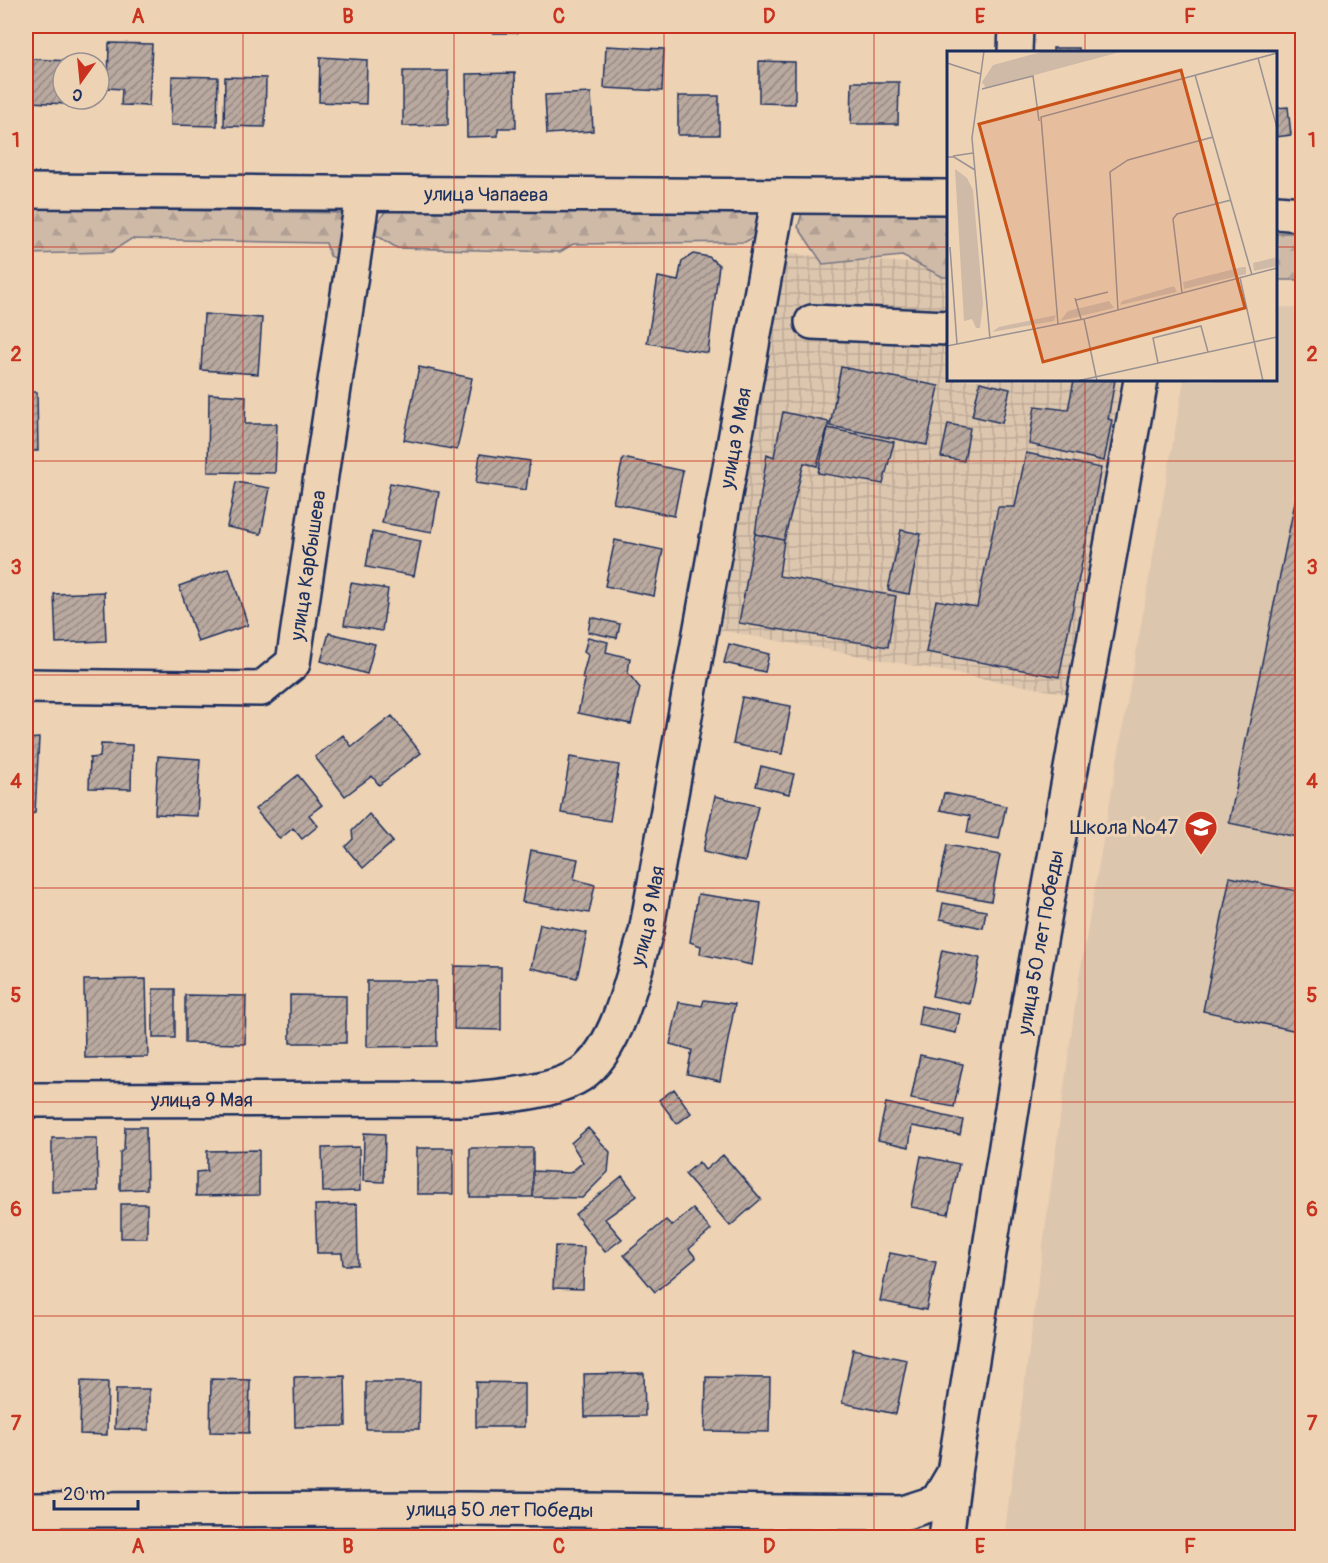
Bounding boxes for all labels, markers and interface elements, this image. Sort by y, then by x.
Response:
text: A [132,4,145,29]
text: B [342,4,354,29]
text: C [553,4,565,29]
text: D [763,4,776,29]
text: E [975,4,986,29]
text: F [1184,4,1196,29]
north arrow [51,51,111,111]
inset map [947,51,1277,381]
text: С [70,84,85,105]
text: 1 [12,128,20,153]
text: 1 [1308,128,1316,153]
street label: улица Чапаева [423,182,548,207]
text: 2 [10,342,22,367]
text: 2 [1306,342,1318,367]
street label: улица 9 Мая [714,386,757,491]
street label: улица Карбышева [284,488,332,643]
text: 3 [10,555,22,580]
text: 3 [1306,555,1318,580]
text: 4 [10,769,22,794]
text: 4 [1306,769,1318,794]
school or university icon: Школа №47 [1183,809,1219,856]
place label: Школа №47 [1070,815,1178,840]
street label: улица 50 лет Победы [1012,848,1069,1037]
street label: улица 9 Мая [625,864,671,970]
text: 5 [11,983,22,1008]
text: 5 [1307,983,1318,1008]
street label: улица 9 Мая [150,1087,253,1113]
text: 6 [10,1197,22,1222]
text: 6 [1306,1197,1318,1222]
text: 7 [11,1411,22,1436]
text: 7 [1307,1411,1318,1436]
scale bar [54,1473,138,1511]
text: 20 m [63,1483,105,1506]
street label: улица 50 лет Победы [406,1497,594,1523]
text: A [132,1534,145,1559]
text: B [342,1534,354,1559]
text: C [553,1534,565,1559]
text: D [763,1534,776,1559]
text: E [975,1534,986,1559]
text: F [1184,1534,1196,1559]

